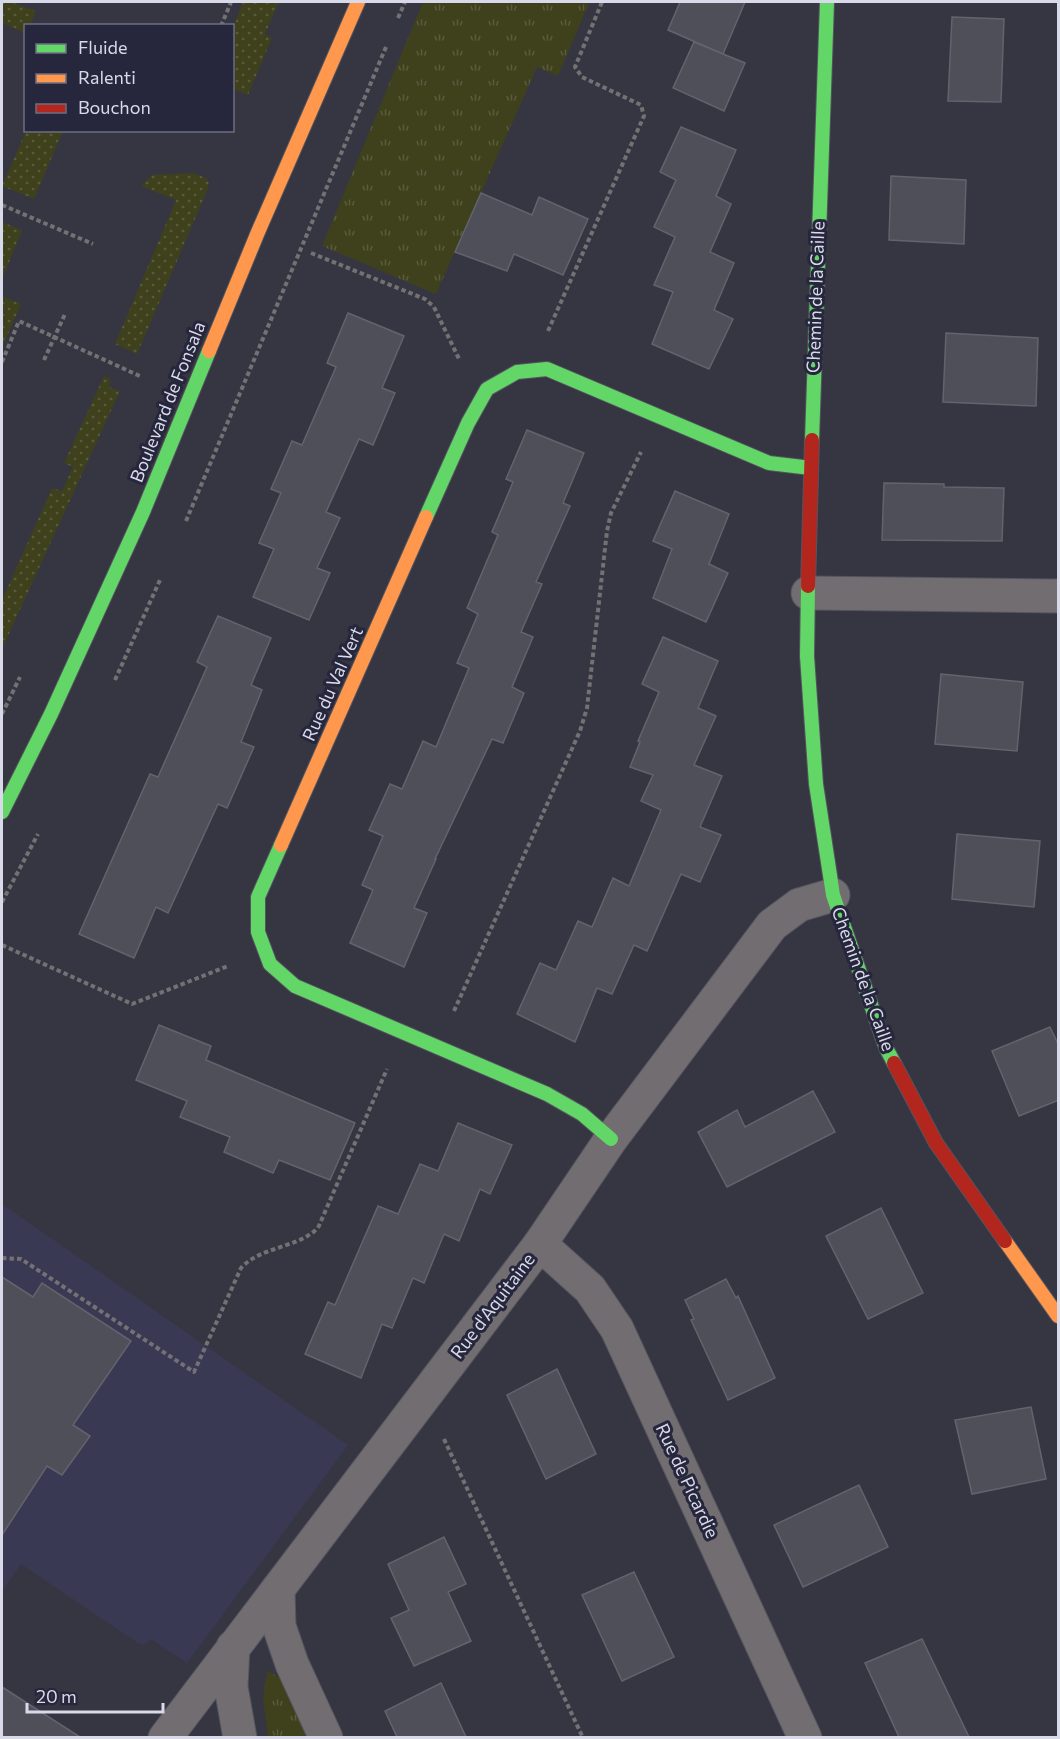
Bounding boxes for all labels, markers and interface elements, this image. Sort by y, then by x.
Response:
legend [24,24,234,132]
text: Fluide [78,36,127,58]
text: Ralenti [78,66,136,88]
text: Bouchon [78,96,151,118]
street label: Chemin de la Caille [801,221,829,373]
street label: Boulevard de Fonsala [125,318,209,485]
street label: Rue du Val Vert [297,623,367,744]
street label: Chemin de la Caille [828,903,900,1054]
street label: Rue d'Aquitaine [445,1248,539,1363]
street label: Rue de Picardie [652,1420,724,1541]
scale bar [27,1676,164,1714]
text: 20 m [36,1685,77,1707]

